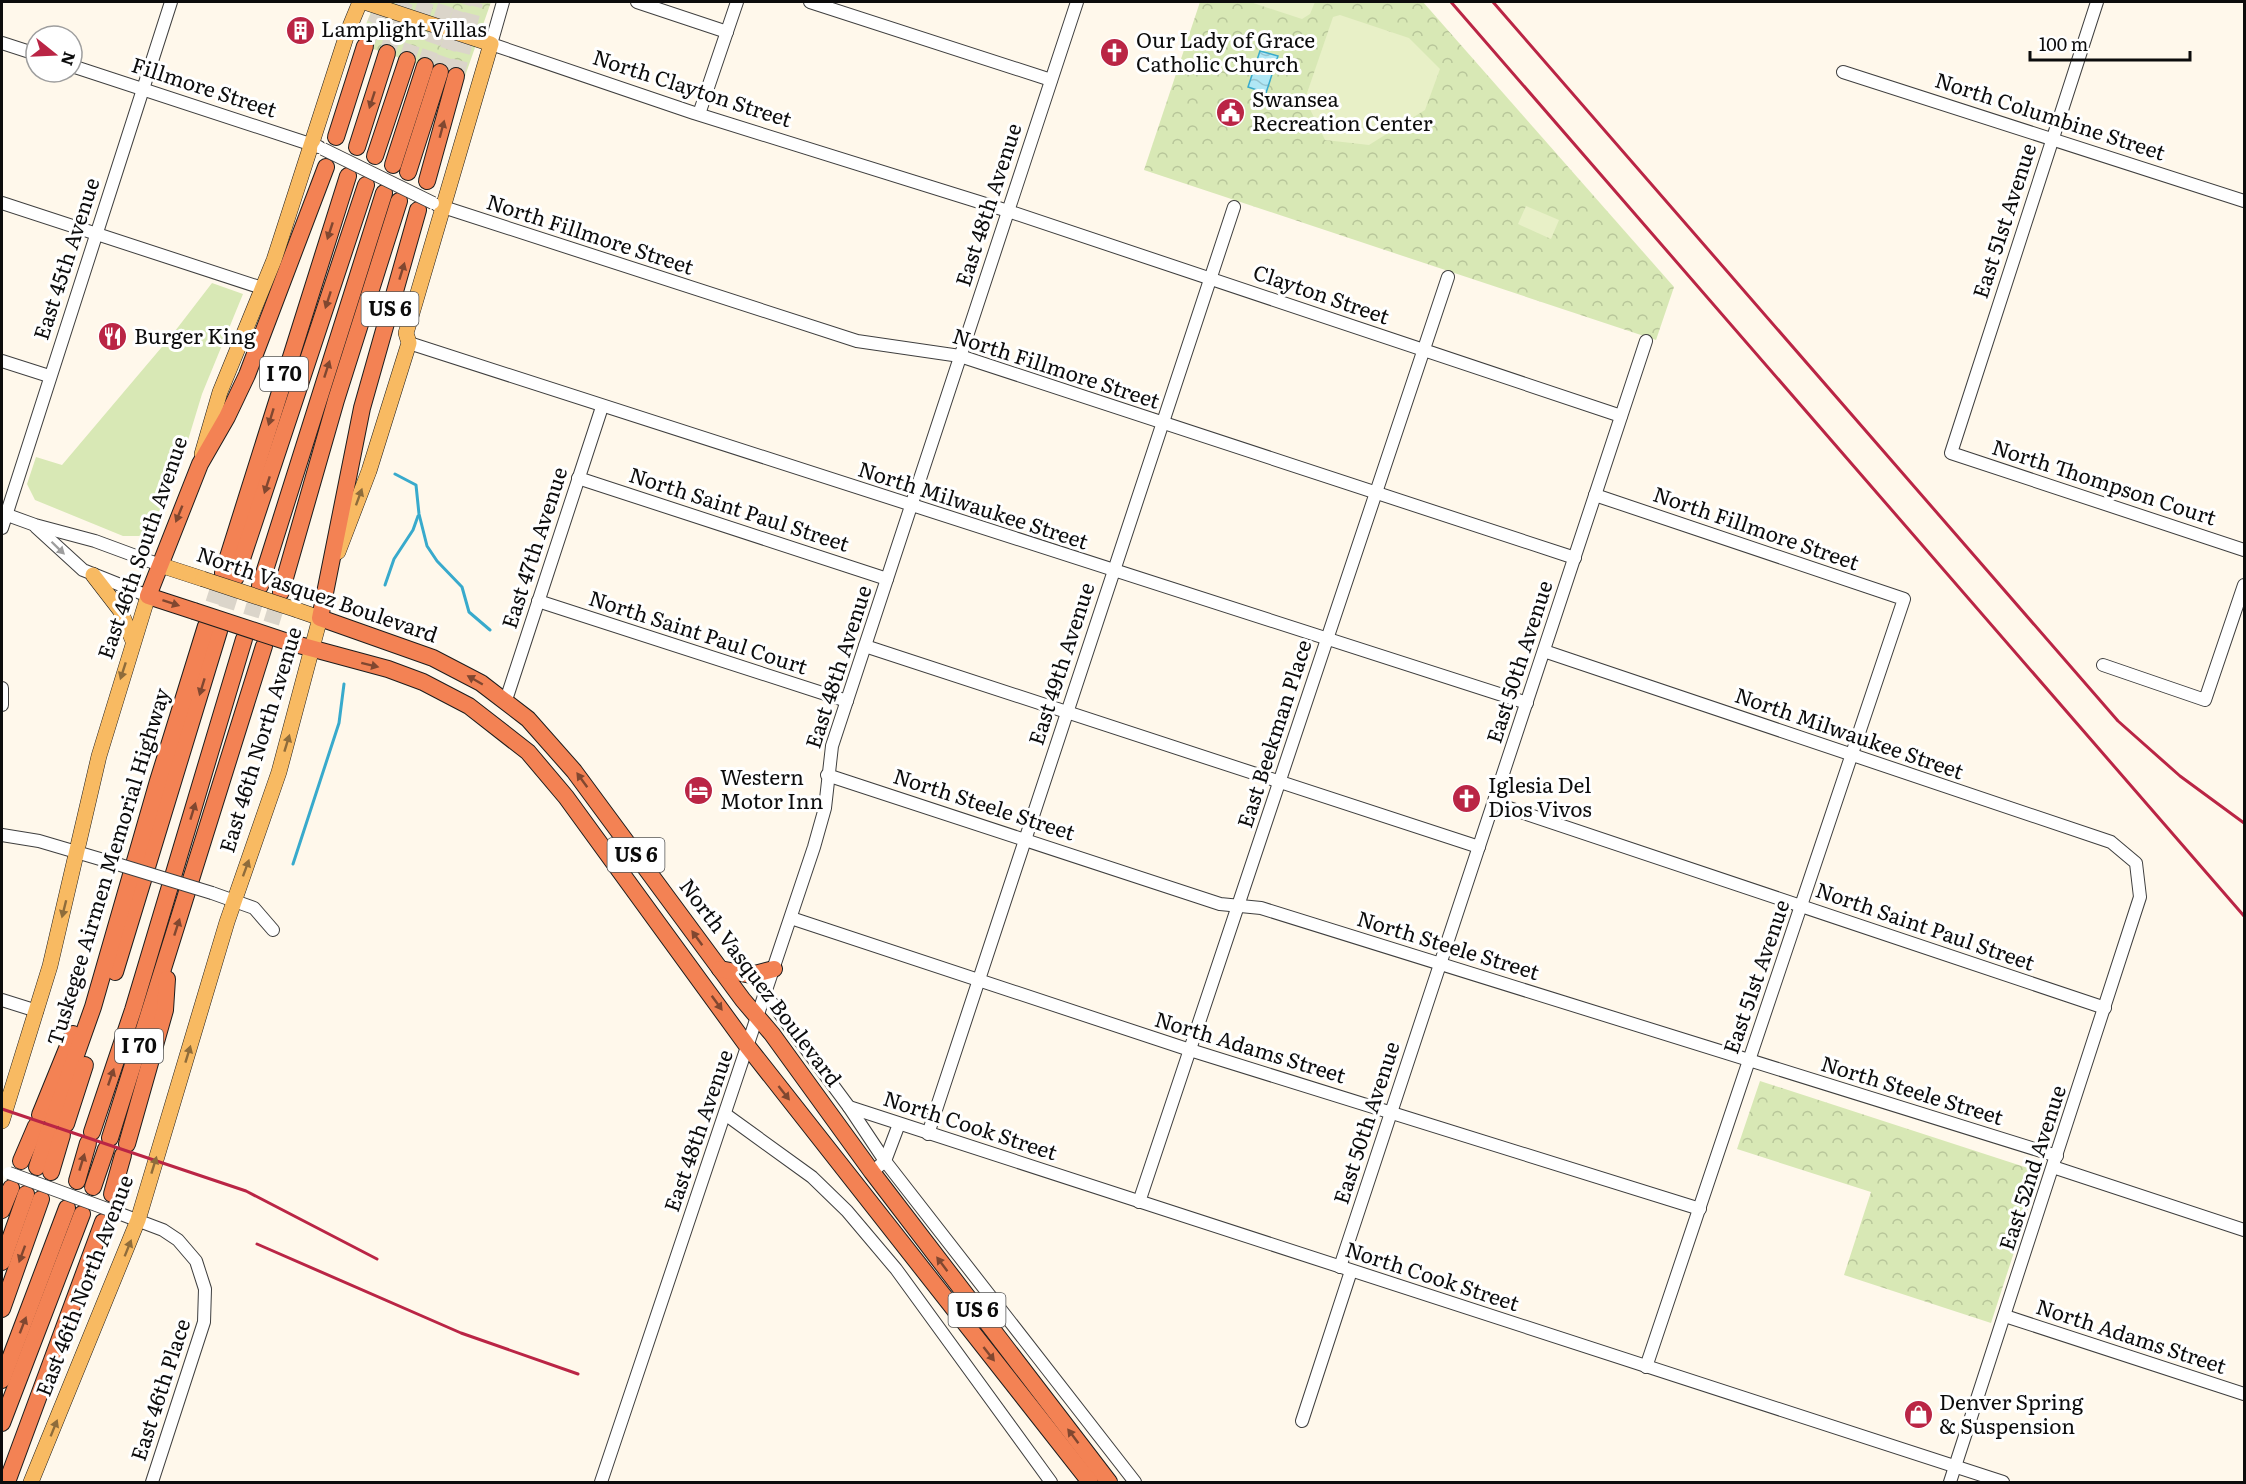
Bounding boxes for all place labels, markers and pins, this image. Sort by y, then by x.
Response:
place label: Lamplight Villas [321,12,487,43]
building icon: Lamplight Villas [284,14,316,46]
place label: Our Lady of Grace Catholic Church [1136,23,1315,78]
church icon: Our Lady of Grace Catholic Church [1099,37,1131,69]
place label: Swansea Recreation Center [1252,82,1433,137]
public building icon: Swansea Recreation Center [1215,96,1247,128]
place label: Burger King [134,319,256,350]
restaurant icon: Burger King [97,321,129,353]
place label: Western Motor Inn [720,760,824,815]
place label: Iglesia Del Dios Vivos [1488,768,1592,823]
hotel icon: Western Motor Inn [683,774,715,806]
church icon: Iglesia Del Dios Vivos [1451,782,1483,814]
place label: Denver Spring & Suspension [1939,1385,2084,1440]
shop icon: Denver Spring & Suspension [1902,1399,1934,1431]

